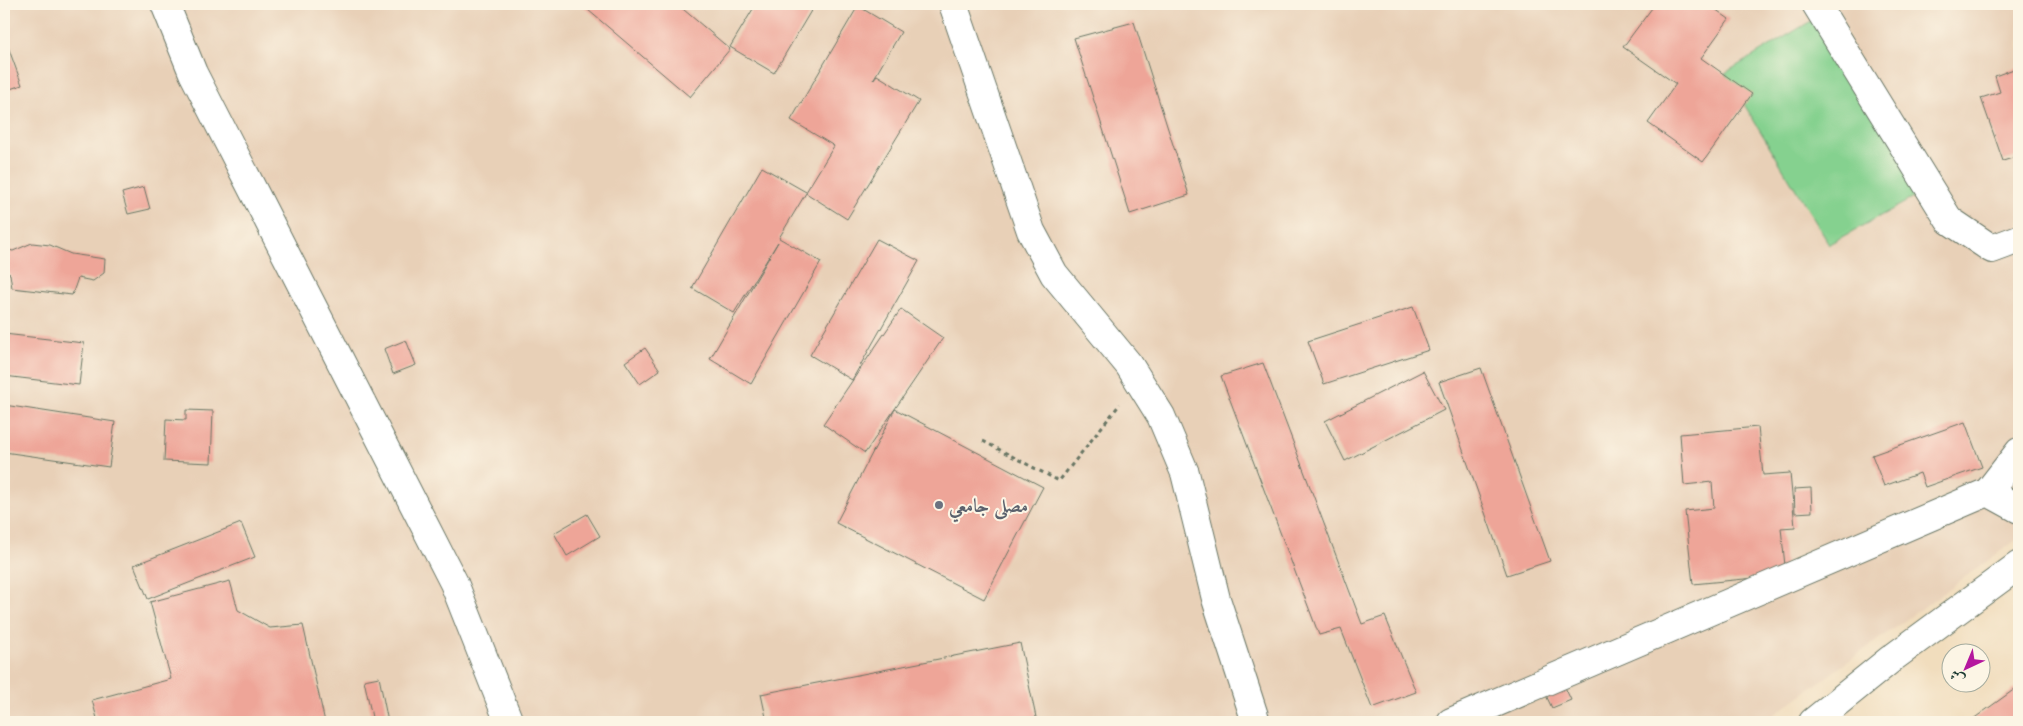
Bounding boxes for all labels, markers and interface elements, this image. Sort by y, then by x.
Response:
place label: مصلى جامعي [949,497,1028,523]
marker: مصلى جامعي [933,499,945,511]
north arrow [1940,644,1990,694]
text: ش [1948,667,1968,686]

